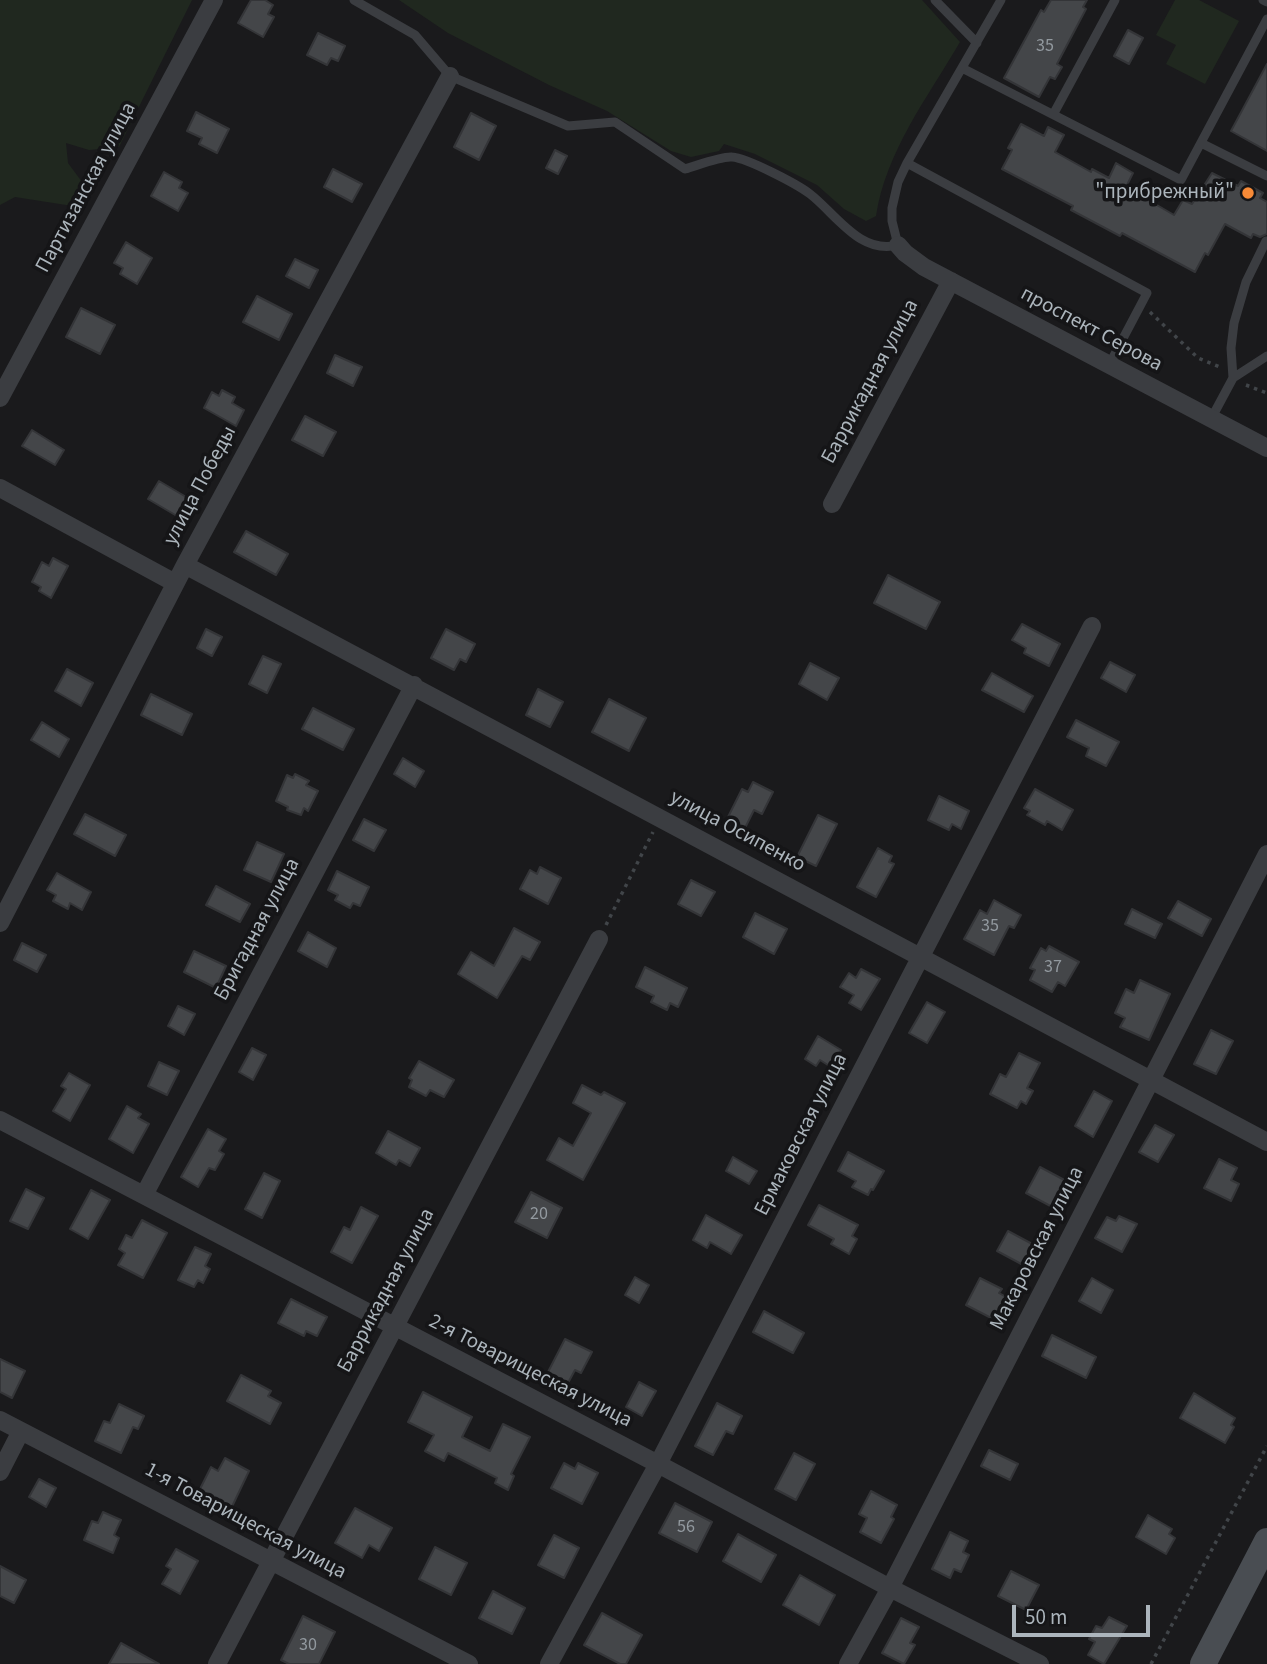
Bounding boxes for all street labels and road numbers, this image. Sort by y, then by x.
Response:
street label: Партизанская улица [31,99,143,277]
street label: проспект Серова [1016,282,1166,378]
street label: Баррикадная улица [817,296,925,468]
street label: улица Победы [159,422,243,550]
street label: улица Осипенко [665,786,809,878]
street label: Бригадная улица [210,854,306,1006]
street label: Ермаковская улица [750,1049,854,1221]
street label: Макаровская улица [986,1163,1090,1335]
street label: Баррикадная улица [333,1205,441,1377]
street label: 2-я Товарищеская улица [424,1310,636,1434]
street label: 1-я Товарищеская улица [140,1458,350,1586]

